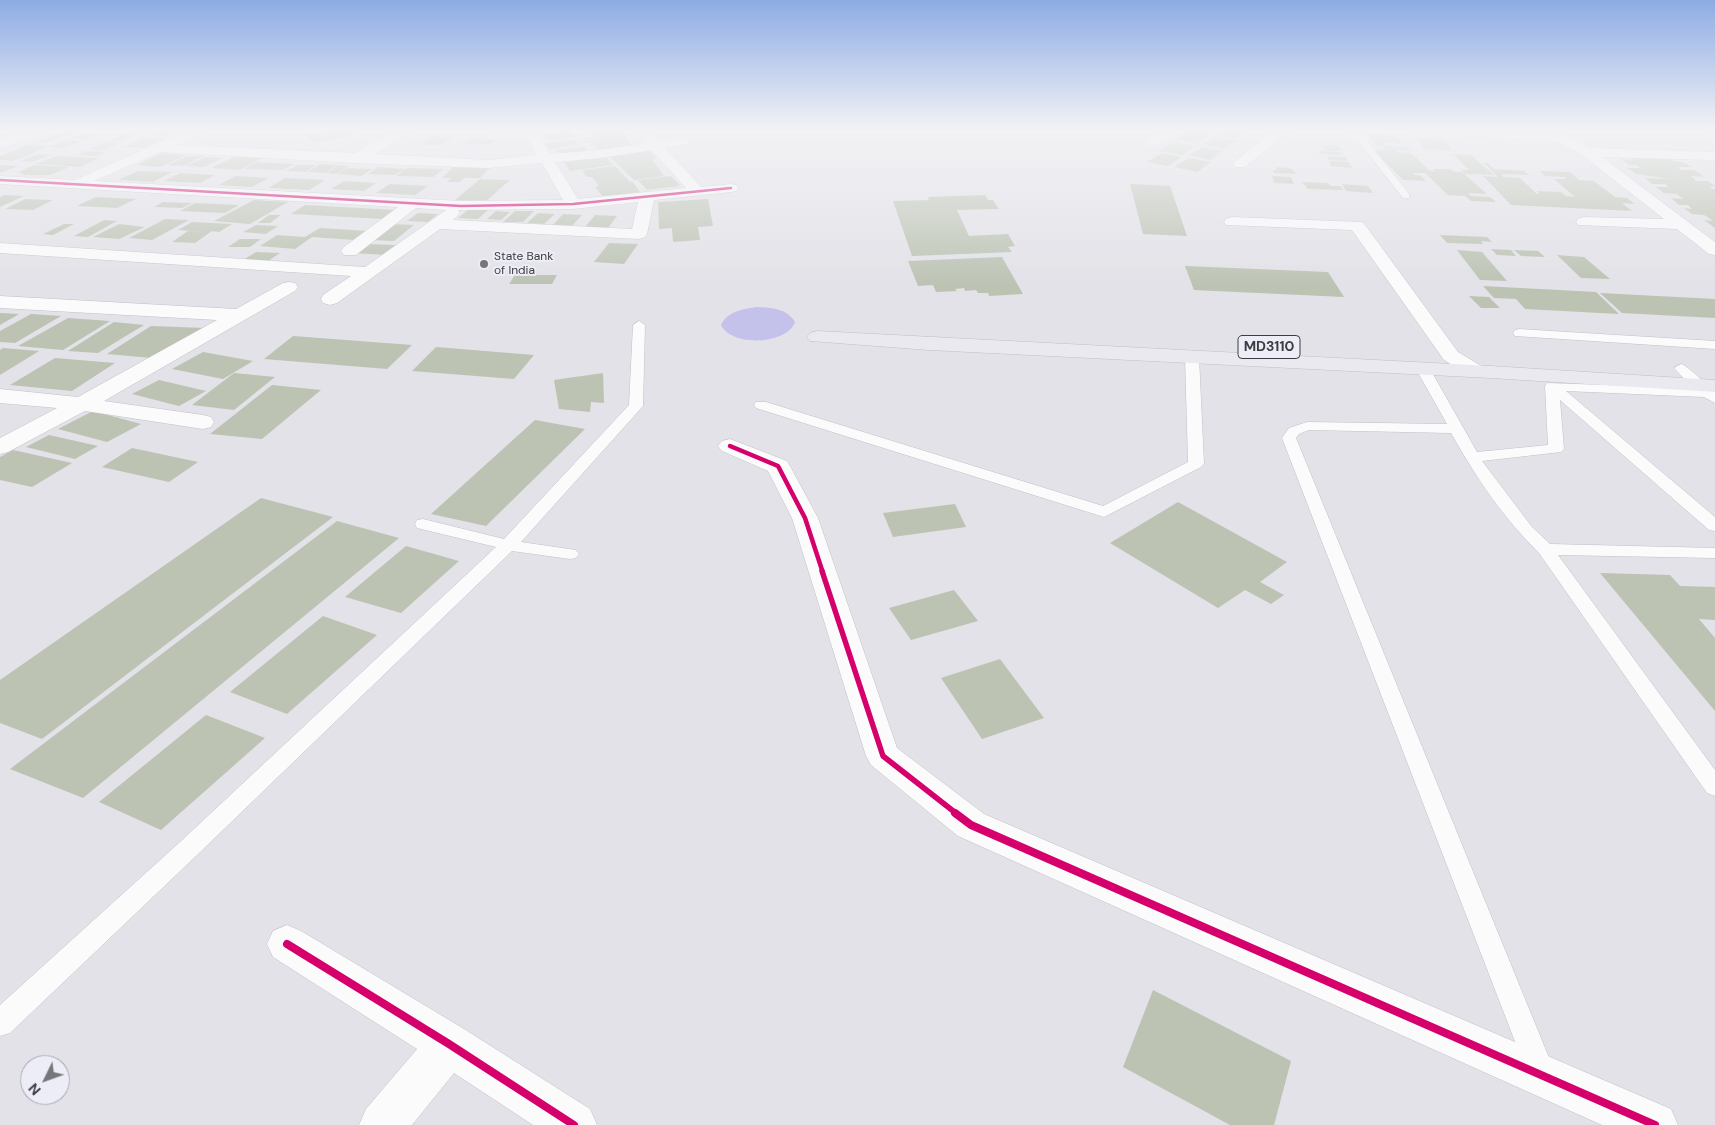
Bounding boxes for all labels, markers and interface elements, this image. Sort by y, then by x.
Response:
place label: State Bank of India [494,250,553,278]
marker: State Bank of India [478,258,490,270]
road number: MD3110 [1238,336,1300,358]
north arrow [20,1055,70,1105]
text: N [24,1080,45,1099]

